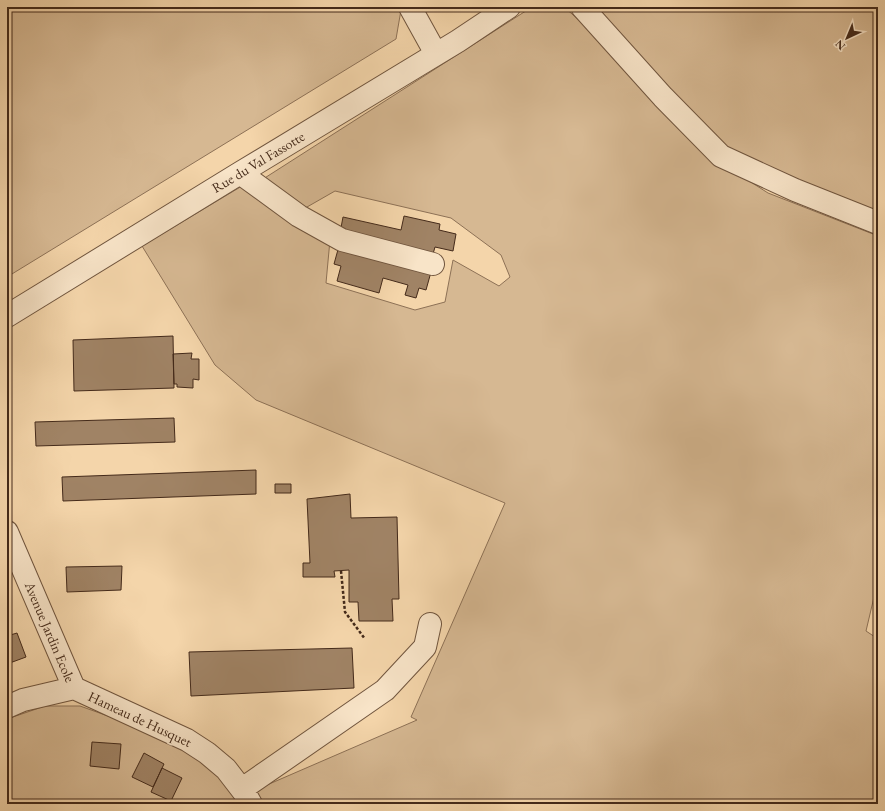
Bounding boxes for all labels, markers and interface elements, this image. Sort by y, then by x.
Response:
north arrow [827,18,867,58]
text: N [832,37,848,53]
street label: Rue du Val Fassotte [208,127,308,197]
street label: Avenue Jardin Ecole [20,578,79,685]
street label: Hameau de Husquet [85,687,195,751]

